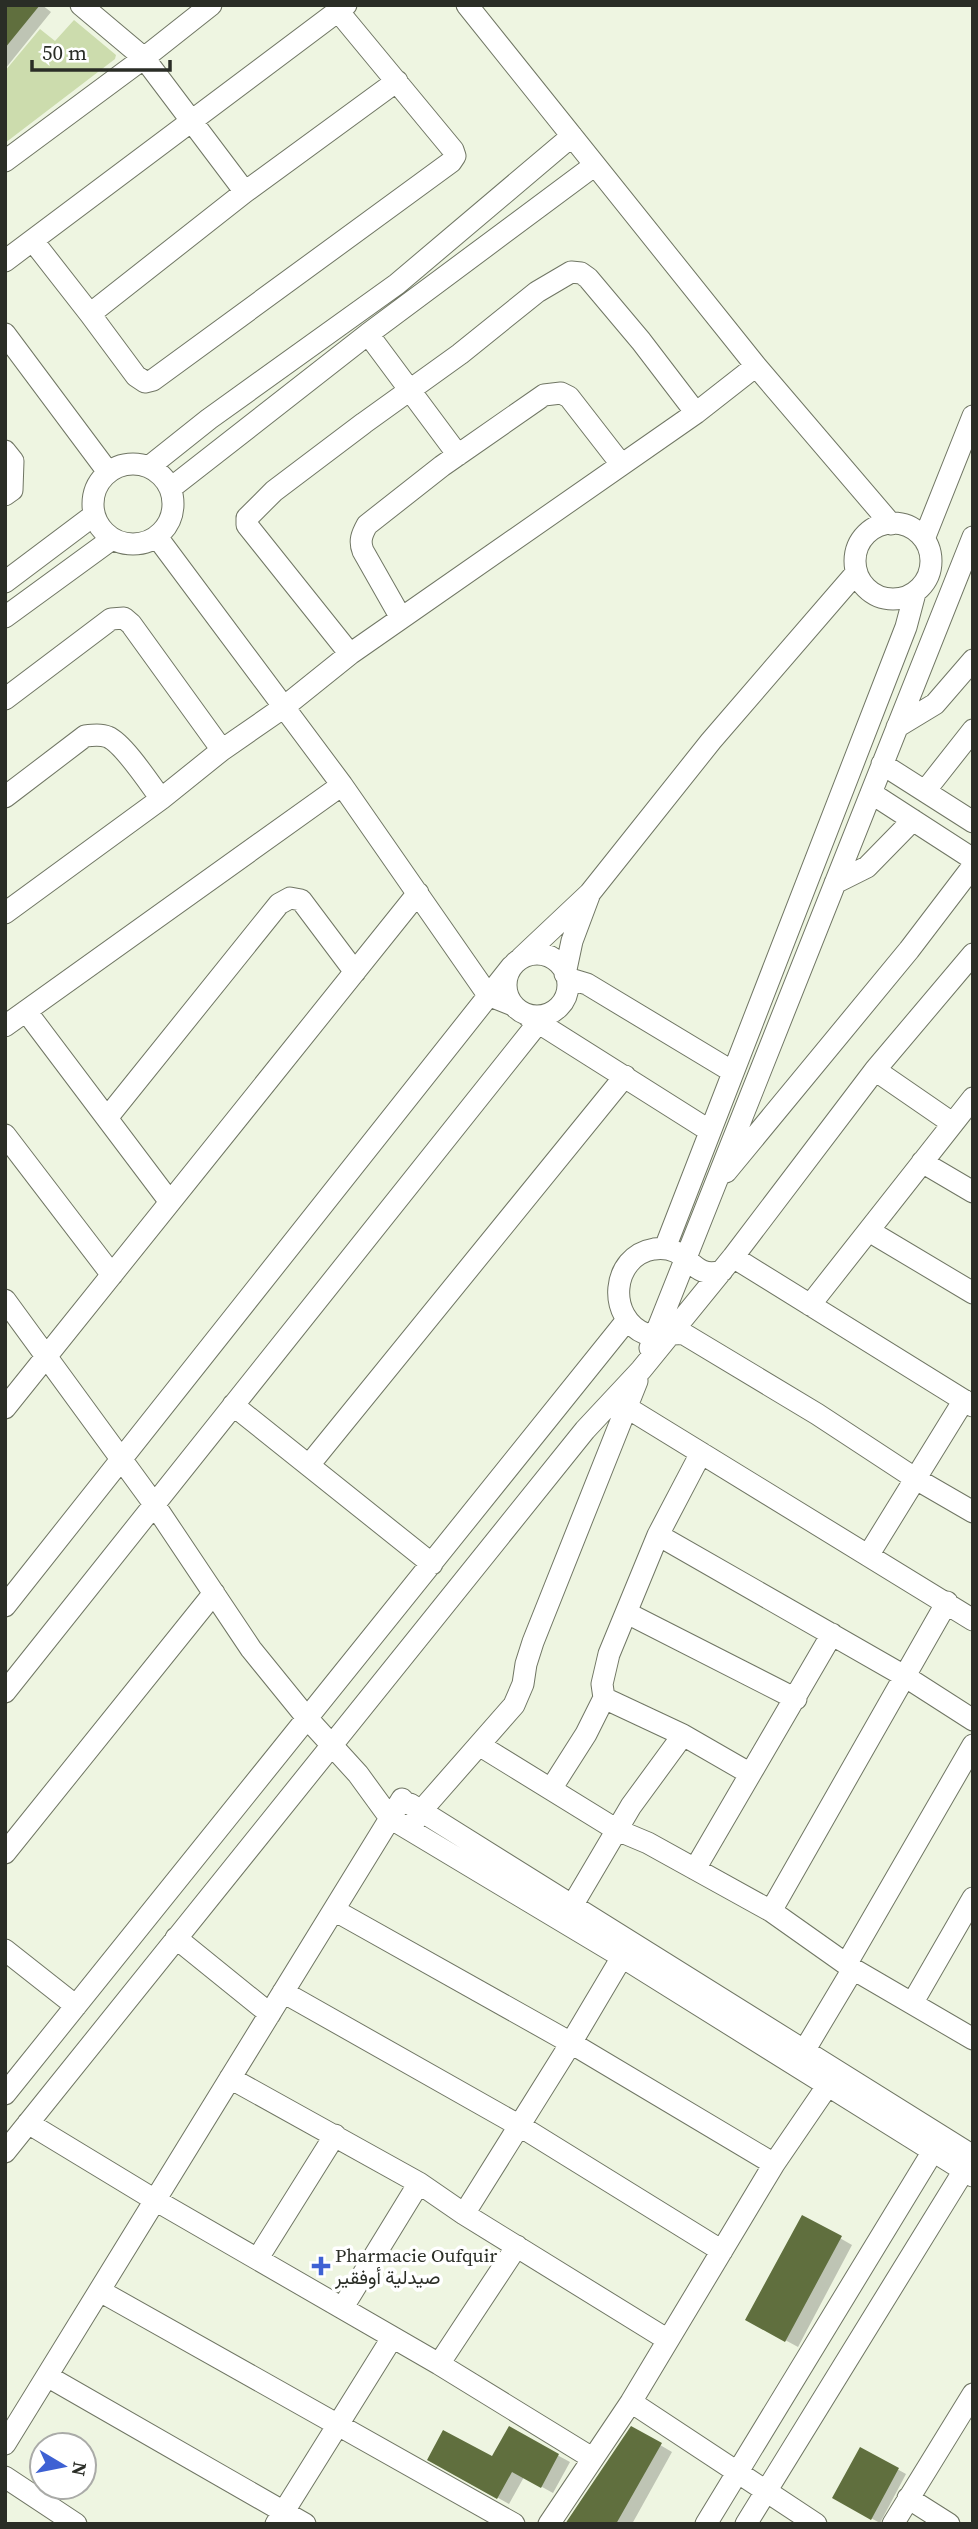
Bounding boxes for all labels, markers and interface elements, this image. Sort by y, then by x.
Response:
scale bar [32,28,170,72]
text: 50 m [42,38,87,67]
place label: Pharmacie Oufquir صيدلية أوفقير [334,2242,497,2290]
marker: Pharmacie Oufquir صيدلية أوفقير [313,2258,329,2274]
north arrow [28,2431,98,2501]
text: N [66,2460,94,2478]

